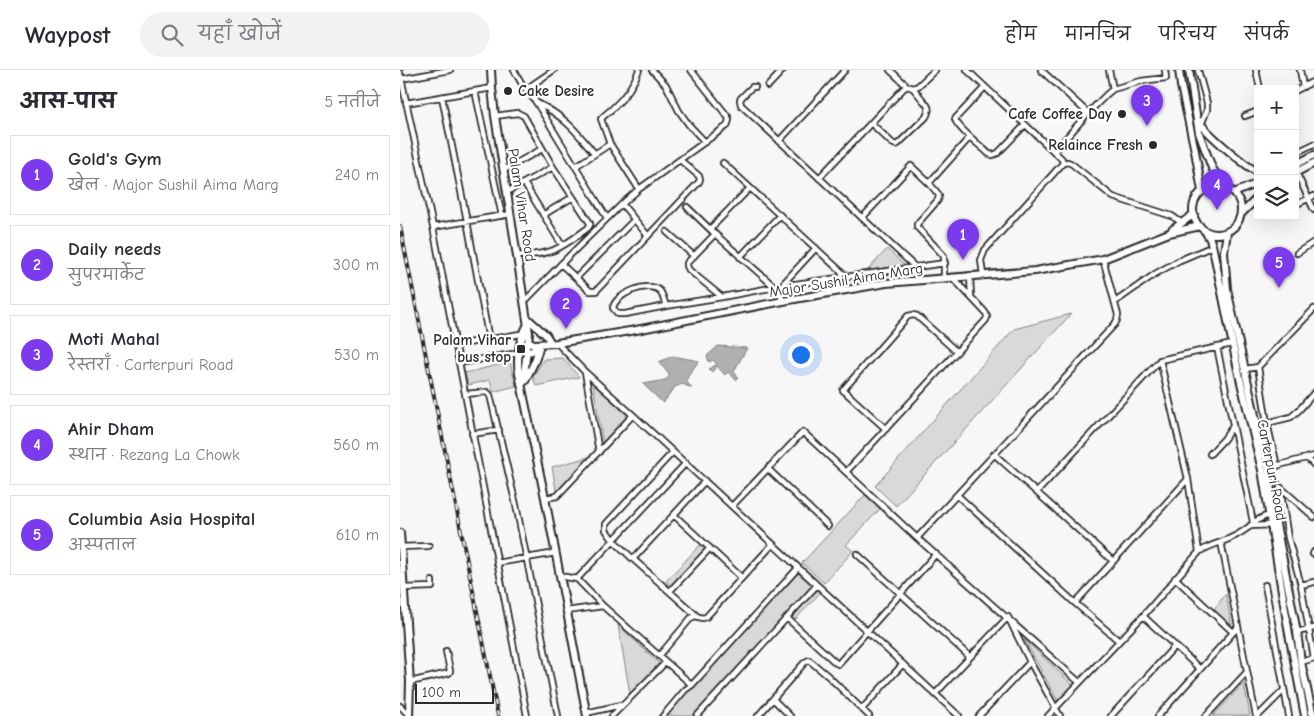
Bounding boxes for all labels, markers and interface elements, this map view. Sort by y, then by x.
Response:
search box [140,12,490,57]
text: Waypost [25,21,110,49]
icon: search [158,21,186,49]
text: यहाँ खोजें [198,23,281,45]
text: होम [1005,24,1037,45]
text: मानचित्र [1065,24,1131,45]
text: परिचय [1159,24,1216,45]
text: संपर्क [1244,24,1289,45]
place label: Cake Desire [518,82,594,100]
marker: Cake Desire [502,85,514,97]
pin: 3 [1131,85,1163,126]
map controls [1254,85,1299,220]
button: + [1254,85,1299,130]
text: आस-पास [20,89,116,113]
text: 5 नतीजे [324,93,380,111]
place label: Cafe Coffee Day [1008,105,1112,123]
marker: Cafe Coffee Day [1116,108,1128,120]
button: − [1254,130,1299,175]
place label: Relaince Fresh [1048,136,1143,154]
marker: Relaince Fresh [1147,139,1159,151]
street label: Palam Vihar Road [504,147,540,263]
text: Gold's Gym [68,148,162,170]
text: 1 [34,166,40,184]
text: 240 m [335,166,379,184]
pin: 4 [1201,169,1233,210]
button: layers [1254,175,1299,220]
text: खेल · Major Sushil Aima Marg [68,176,279,194]
pin: 1 [947,219,979,260]
text: Daily needs [68,238,161,260]
pin: 5 [1263,247,1295,288]
text: 2 [33,256,41,274]
text: 300 m [333,256,379,274]
street label: Major Sushil Aima Marg [768,259,924,301]
text: सुपरमार्केट [68,266,145,284]
pin: 2 [550,288,582,329]
text: Moti Mahal [68,328,160,350]
place label: Palam Vihar bus stop [433,331,511,366]
your location [788,342,814,368]
marker: Palam Vihar bus stop [515,343,527,355]
text: 3 [33,346,41,364]
text: 530 m [334,346,379,364]
text: रेस्तराँ · Carterpuri Road [68,356,234,374]
text: Ahir Dham [68,418,154,440]
street label: Carterpuri Road [1253,418,1291,522]
text: 4 [33,436,41,454]
text: 560 m [333,436,379,454]
text: स्थान · Rezang La Chowk [68,446,240,464]
text: Columbia Asia Hospital [68,508,255,530]
text: 5 [33,526,41,544]
text: 610 m [336,526,379,544]
text: अस्पताल [68,536,136,554]
scale bar [415,681,494,704]
text: 100 m [422,684,461,701]

